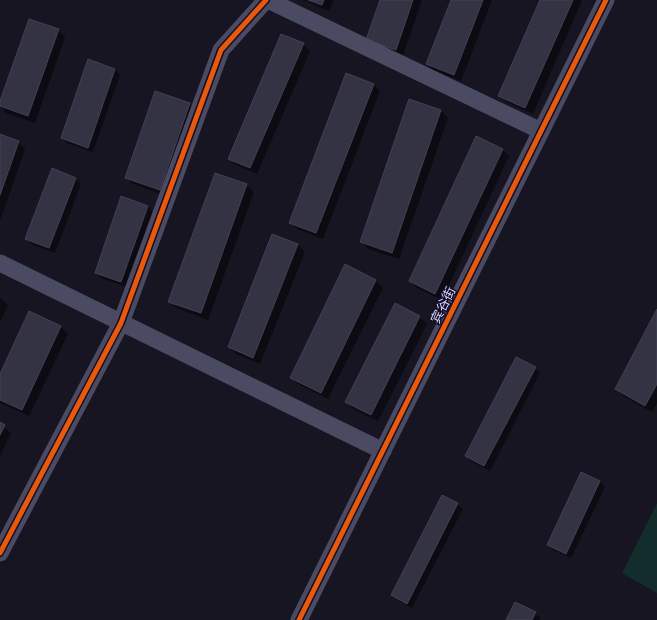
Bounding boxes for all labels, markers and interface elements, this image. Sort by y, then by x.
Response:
street label: 宾谷街 [428,284,458,326]

